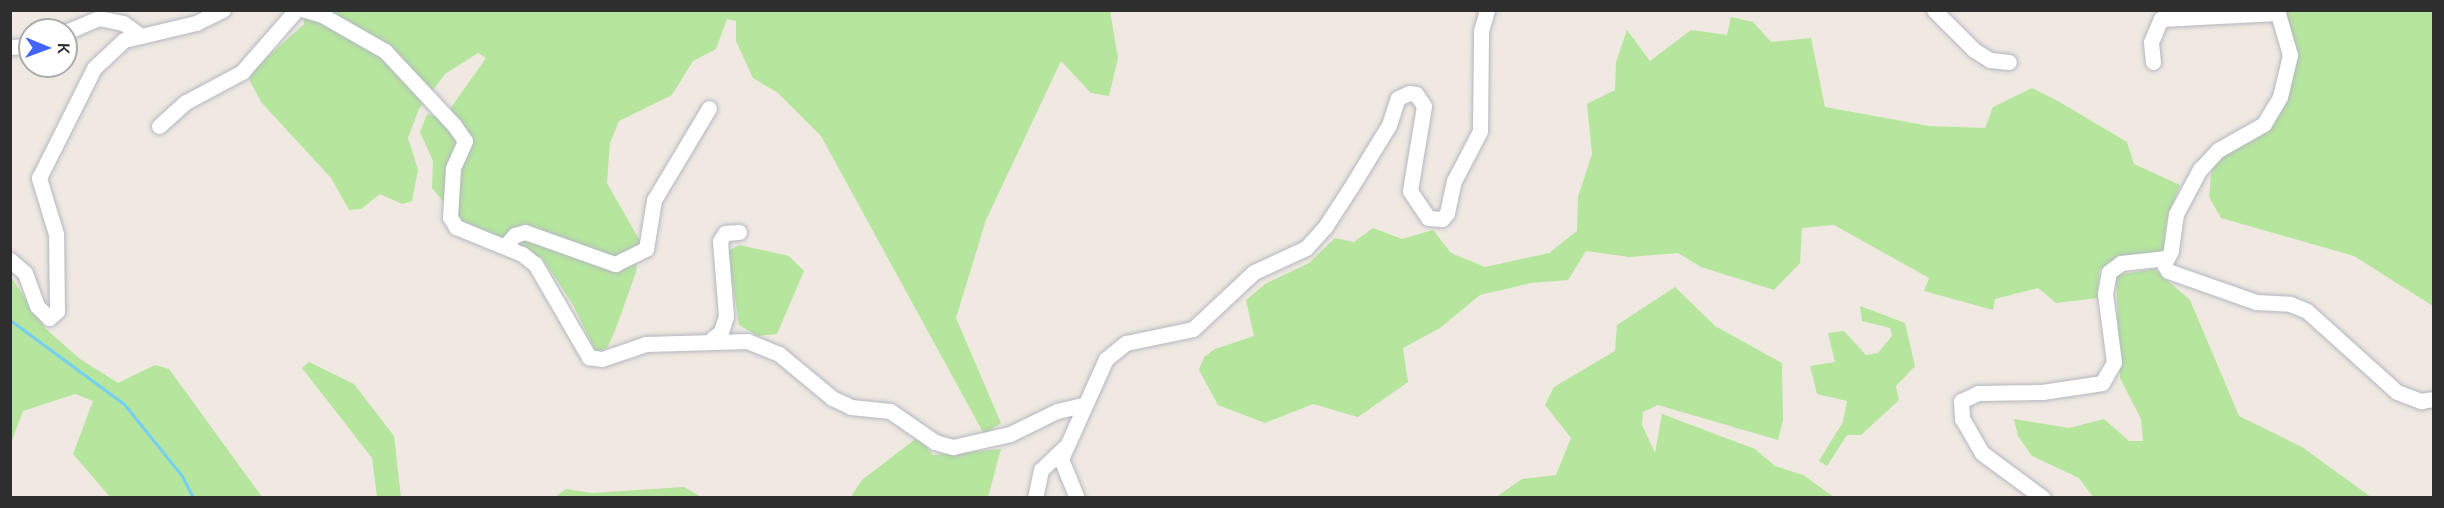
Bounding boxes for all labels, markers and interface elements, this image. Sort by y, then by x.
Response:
north arrow [18,18,78,78]
text: K [55,43,74,54]

